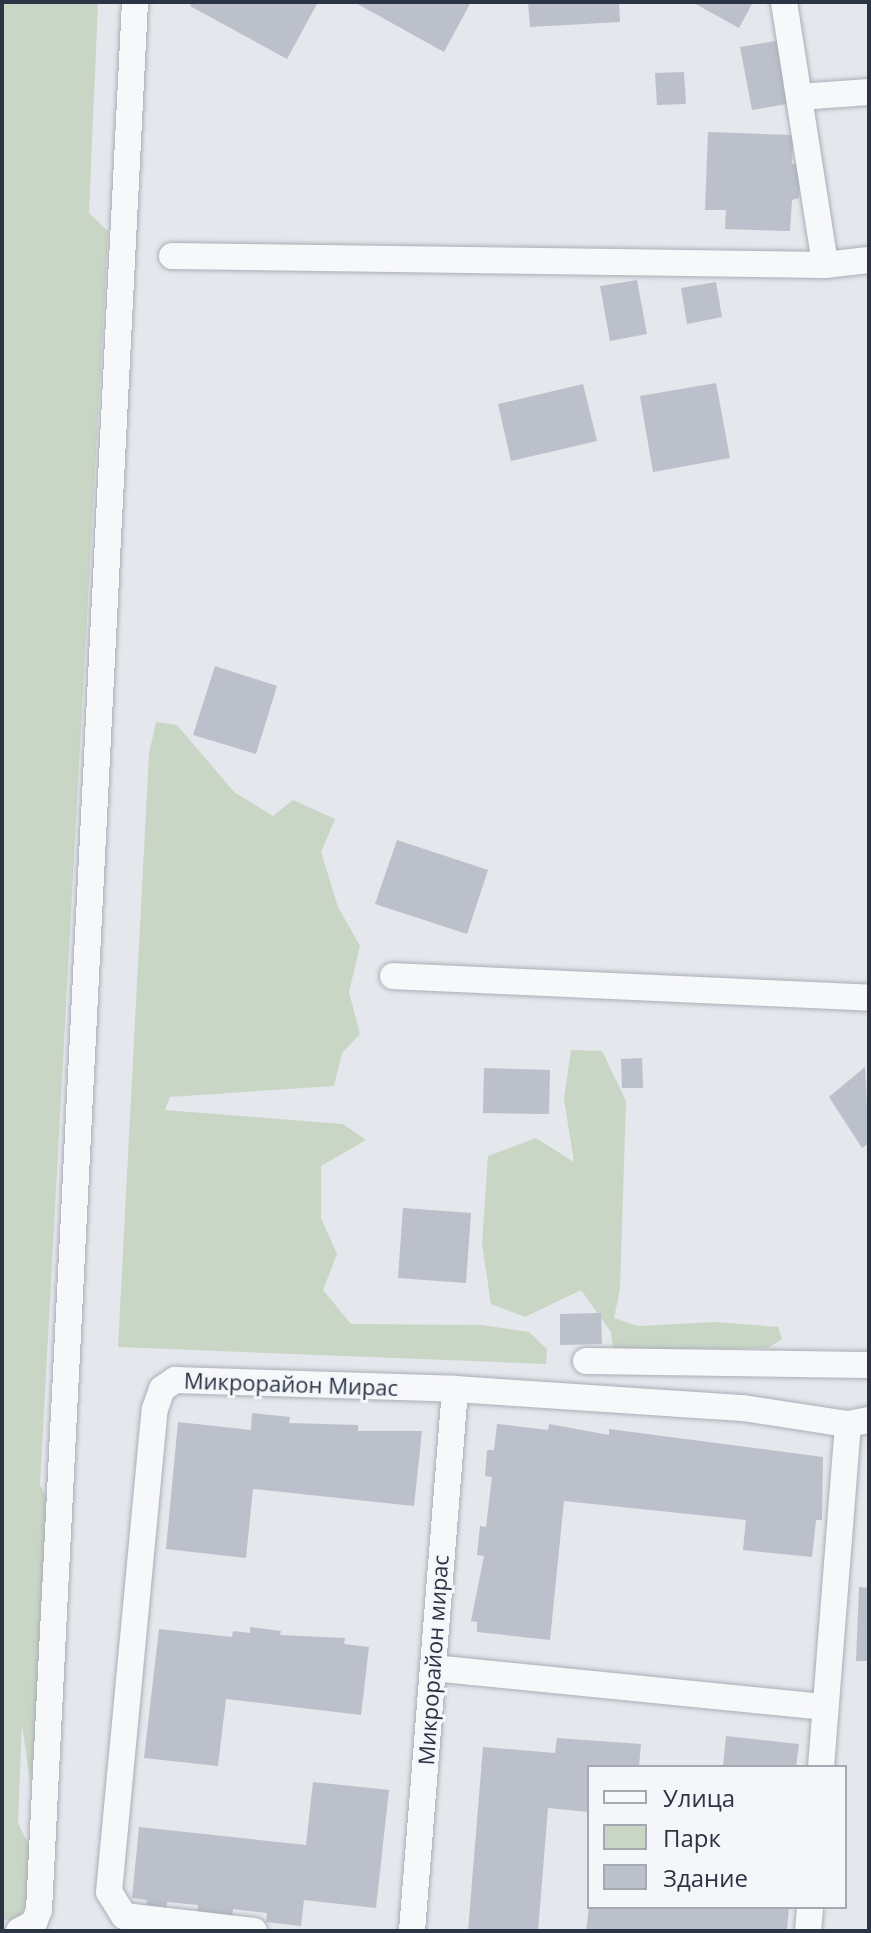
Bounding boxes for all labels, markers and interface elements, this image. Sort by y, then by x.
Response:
street label: Микрорайон Мирас [183,1367,399,1401]
street label: Микрорайон мирас [412,1554,454,1766]
legend [587,1765,847,1909]
text: Улица [663,1781,735,1814]
text: Парк [663,1821,721,1854]
text: Здание [663,1861,748,1894]

